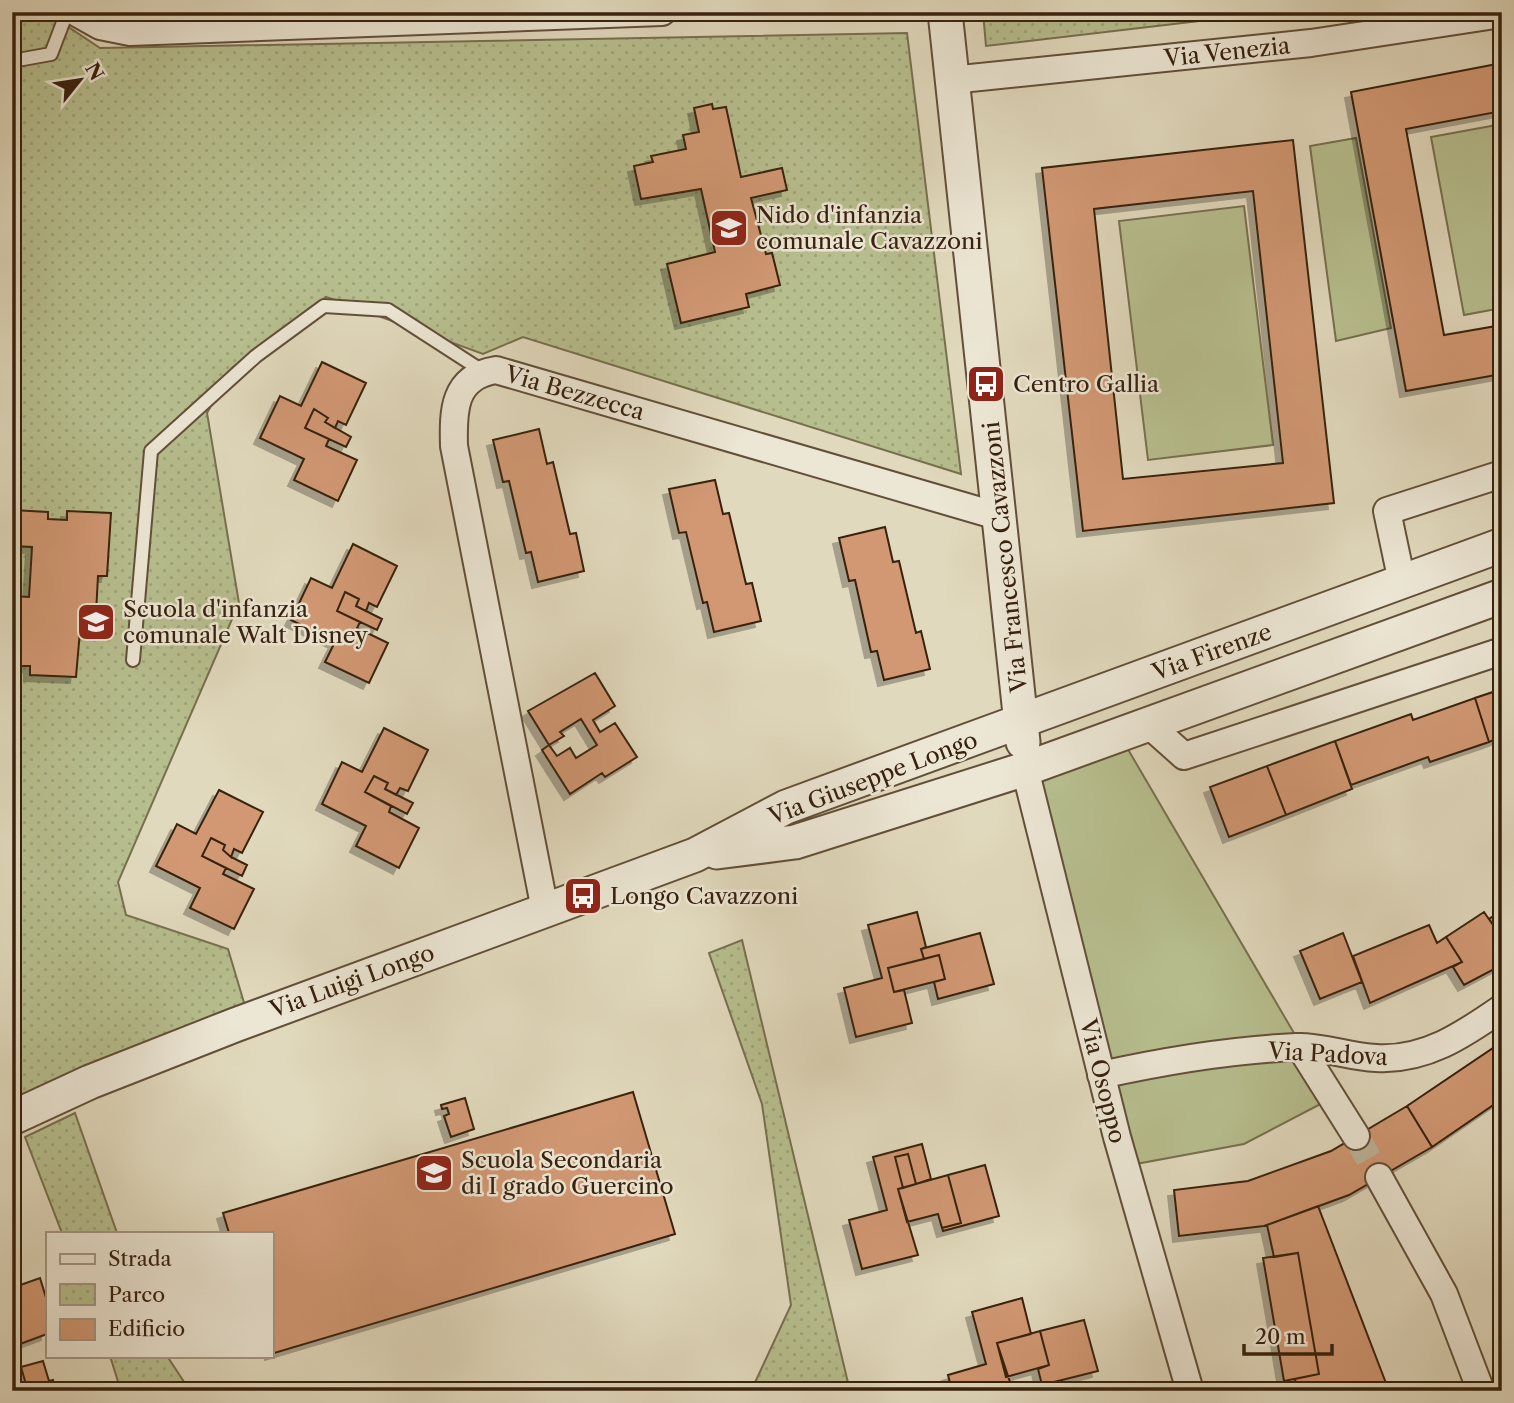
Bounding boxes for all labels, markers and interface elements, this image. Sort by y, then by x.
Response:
street label: Via Venezia [1162,31,1292,73]
north arrow [46,46,116,116]
text: N [80,59,108,85]
place label: Nido d'infanzia comunale Cavazzoni [756,201,983,255]
school or university icon: Nido d'infanzia comunale Cavazzoni [708,207,750,249]
street label: Via Bezzecca [501,360,649,426]
bus stop icon: Centro Gallia [965,363,1007,405]
place label: Centro Gallia [1013,370,1160,398]
street label: Via Francesco Cavazzoni [977,420,1033,695]
place label: Scuola d'infanzia comunale Walt Disney [123,595,368,649]
school or university icon: Scuola d'infanzia comunale Walt Disney [75,601,117,643]
street label: Via Firenze [1148,617,1275,687]
street label: Via Giuseppe Longo [764,725,981,831]
bus stop icon: Longo Cavazzoni [562,875,604,917]
place label: Longo Cavazzoni [610,882,798,910]
street label: Via Luigi Longo [265,938,438,1024]
street label: Via Osoppo [1074,1015,1132,1146]
street label: Via Padova [1266,1037,1389,1071]
place label: Scuola Secondaria di I grado Guercino [461,1146,674,1200]
school or university icon: Scuola Secondaria di I grado Guercino [413,1152,455,1194]
legend [46,1232,273,1358]
text: Strada [108,1246,173,1271]
text: Parco [108,1282,165,1307]
scale bar [1244,1312,1332,1356]
text: Edificio [108,1316,185,1341]
text: 20 m [1255,1324,1306,1349]

